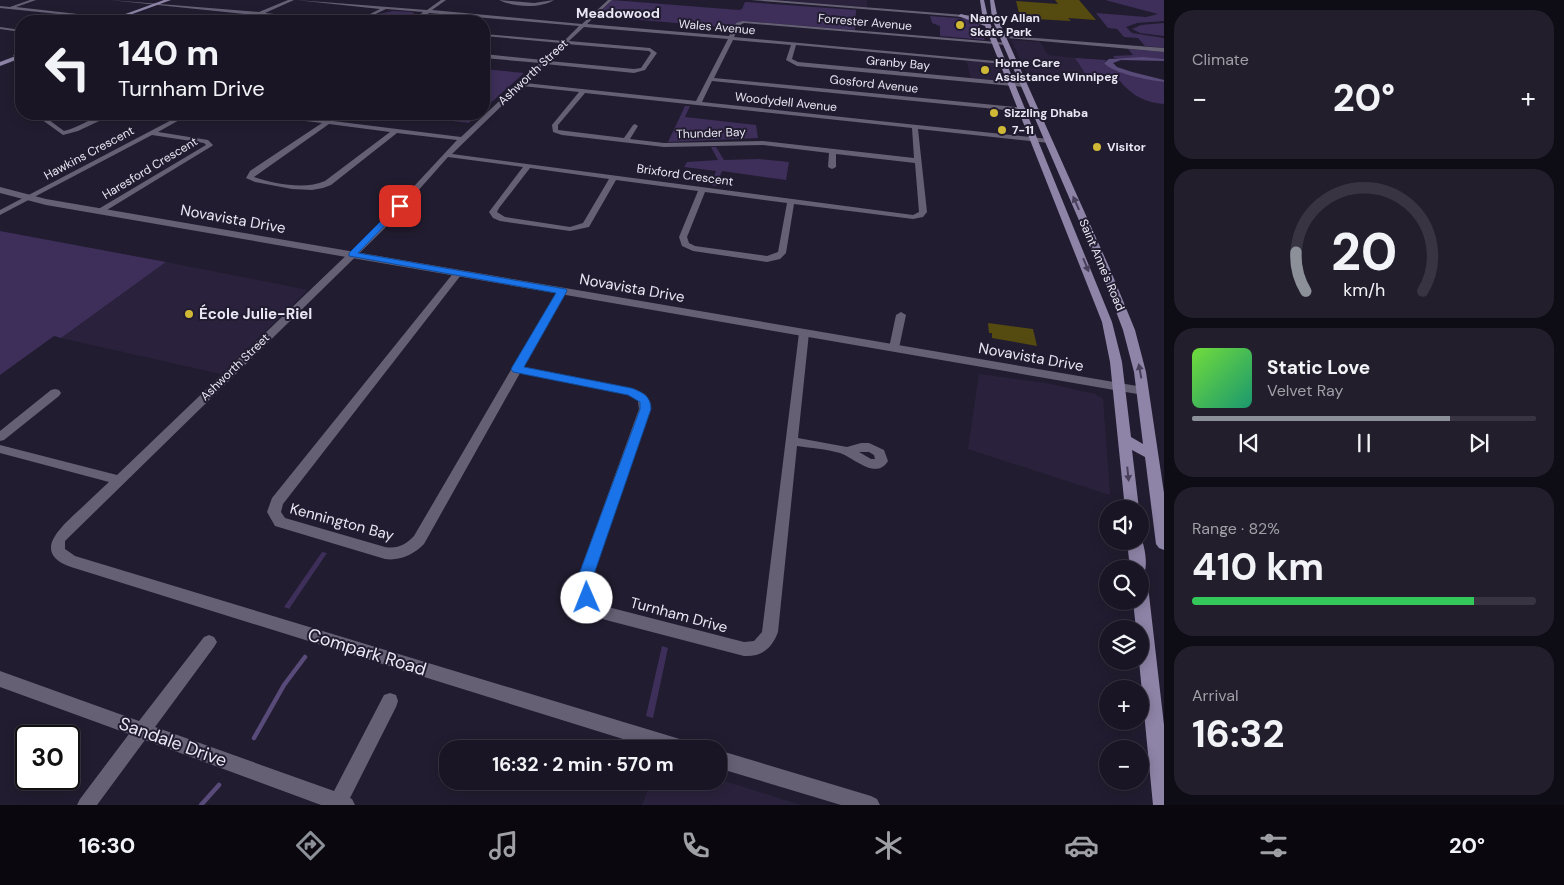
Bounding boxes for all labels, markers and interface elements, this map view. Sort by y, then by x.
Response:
district label: Meadowood [576,4,660,22]
street label: Forrester Avenue [817,10,913,34]
place label: Nancy Allan Skate Park [970,10,1040,40]
street label: Wales Avenue [678,16,756,38]
marker: Nancy Allan Skate Park [954,19,966,31]
text: 140 m [118,30,219,76]
icon: left [35,35,100,100]
street label: Ashworth Street [495,35,572,109]
text: Climate [1192,49,1249,70]
street label: Granby Bay [865,52,931,74]
place label: Home Care Assistance Winnipeg [995,55,1118,85]
marker: Home Care Assistance Winnipeg [979,64,991,76]
street label: Gosford Avenue [829,71,919,97]
text: 20° [1333,73,1395,123]
text: Turnham Drive [118,74,265,103]
text: − [1192,80,1207,117]
text: + [1521,80,1536,117]
street label: Woodydell Avenue [734,89,838,115]
place label: Sizzling Dhaba [1004,105,1088,121]
marker: Sizzling Dhaba [988,107,1000,119]
street label: Hawkins Crescent [41,122,137,183]
place label: 7-11 [1012,122,1034,138]
street label: Thunder Bay [676,124,746,142]
marker: 7-11 [996,124,1008,136]
street label: Haresford Crescent [99,133,201,203]
place label: Visitor [1107,139,1146,155]
marker: Visitor [1091,141,1103,153]
street label: Brixford Crescent [636,160,735,190]
pin [379,185,421,227]
icon: arrive [386,192,414,220]
one-way arrow [1072,196,1080,210]
street label: Novavista Drive [179,200,287,238]
street label: Saint Anne's Road [1075,217,1129,313]
text: 20 [1331,218,1397,286]
one-way arrow [1082,258,1090,272]
street label: Novavista Drive [578,269,686,307]
text: km/h [1343,278,1385,302]
place label: École Julie-Riel [199,304,312,324]
marker: École Julie-Riel [183,308,195,320]
street label: Ashworth Street [197,330,273,404]
street label: Novavista Drive [977,338,1085,376]
text: Static Love [1267,355,1370,380]
one-way arrow [1135,363,1143,379]
text: Velvet Ray [1267,380,1343,401]
icon: previous [1235,429,1263,457]
icon: pause [1350,429,1378,457]
icon: next [1465,429,1493,457]
one-way arrow [1124,466,1132,482]
street label: Kennington Bay [288,498,397,546]
map controls [1099,500,1149,790]
button: sound [1099,500,1149,550]
text: Range · 82% [1192,518,1280,539]
text: 410 km [1192,542,1324,592]
button: search [1099,560,1149,610]
position arrow [560,571,612,623]
street label: Turnham Drive [628,592,730,638]
button: layers [1099,620,1149,670]
street label: Compark Road [305,623,429,681]
button: + [1099,680,1149,730]
text: Arrival [1192,685,1239,706]
text: 16:32 [1192,709,1284,759]
street label: Sandale Drive [116,711,230,773]
speed limit sign: 30 [15,725,80,790]
button: − [1099,740,1149,790]
text: 16:32 · 2 min · 570 m [492,752,674,777]
icon: directions [293,828,328,863]
icon: music [486,828,521,863]
icon: phone [678,828,713,863]
icon: climate [871,828,906,863]
icon: car [1064,828,1099,863]
icon: filters [1256,828,1291,863]
text: 16:30 [79,831,135,860]
text: 20° [1449,831,1485,860]

